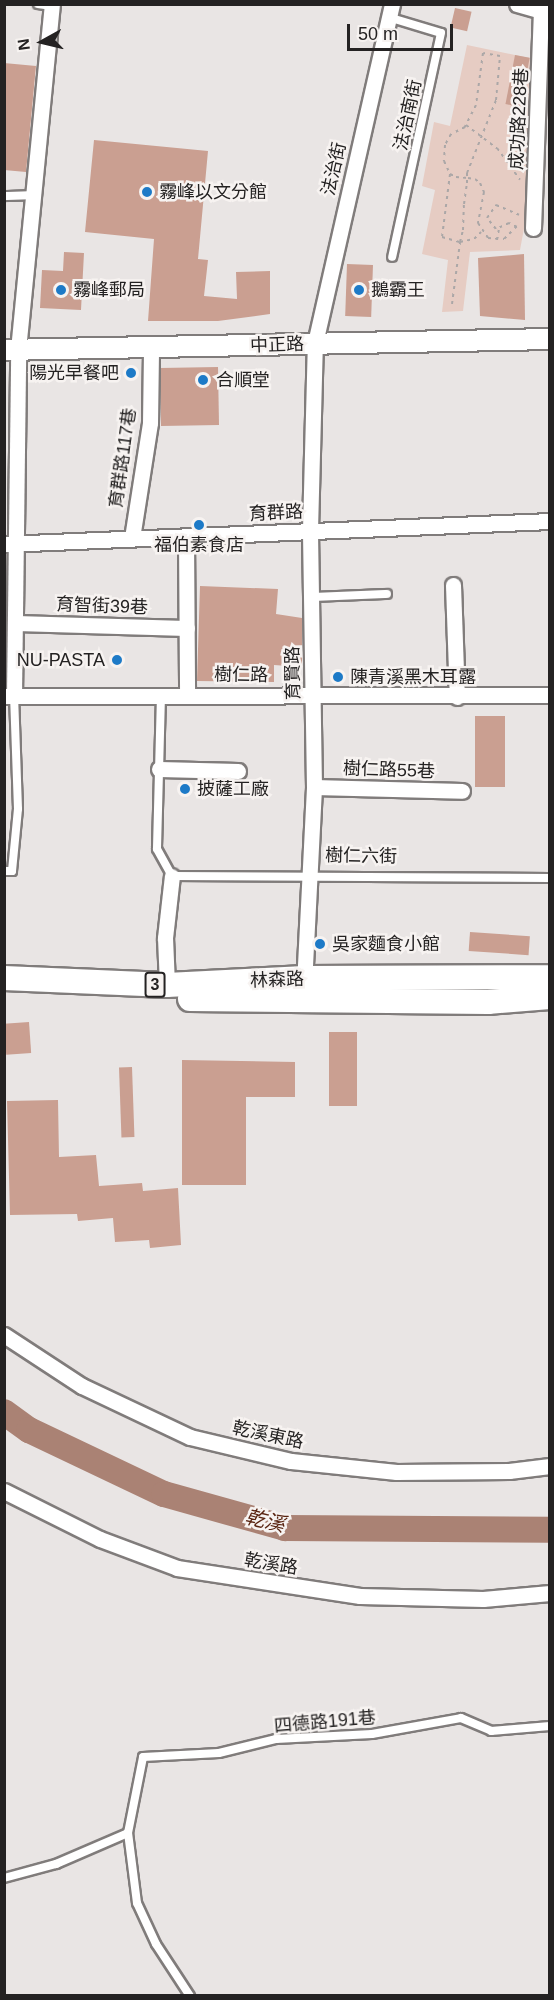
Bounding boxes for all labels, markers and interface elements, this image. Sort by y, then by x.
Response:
north arrow [12,12,72,72]
scale bar [350,12,456,50]
text: 50 m [358,24,398,44]
text: N [14,38,33,51]
street label: 成功路228巷 [506,67,532,171]
street label: 法治南街 [390,78,426,152]
street label: 法治街 [317,140,351,198]
place label: 霧峰以文分館 [159,181,267,203]
marker: 霧峰以文分館 [140,185,154,199]
place label: 霧峰郵局 [73,279,145,301]
place label: 鵝霸王 [371,279,425,301]
marker: 霧峰郵局 [54,283,68,297]
marker: 鵝霸王 [352,283,366,297]
street label: 中正路 [250,333,304,357]
place label: 陽光早餐吧 [29,362,119,384]
marker: 陽光早餐吧 [124,366,138,380]
place label: 合順堂 [216,369,270,391]
marker: 合順堂 [194,371,212,389]
street label: 育群路117巷 [105,407,141,509]
street label: 育群路 [248,501,304,525]
marker: 福伯素食店 [192,518,206,532]
place label: 福伯素食店 [154,534,244,556]
street label: 育智街39巷 [56,594,148,618]
street label: 育賢路 [282,646,304,700]
place label: NU-PASTA [17,649,105,671]
marker: NU-PASTA [110,653,124,667]
street label: 樹仁路 [214,664,268,686]
place label: 陳青溪黑木耳露 [350,666,476,688]
marker: 陳青溪黑木耳露 [331,670,345,684]
street label: 樹仁路55巷 [343,758,435,782]
place label: 披薩工廠 [197,778,269,800]
marker: 披薩工廠 [178,782,192,796]
street label: 樹仁六街 [325,845,397,867]
place label: 吳家麵食小館 [332,933,440,955]
marker: 吳家麵食小館 [313,937,327,951]
street label: 林森路 [250,968,304,992]
road number: 3 [144,972,166,998]
street label: 乾溪東路 [231,1417,305,1453]
water label: 乾溪 [243,1505,287,1537]
street label: 乾溪路 [243,1549,299,1579]
street label: 四德路191巷 [273,1707,377,1737]

